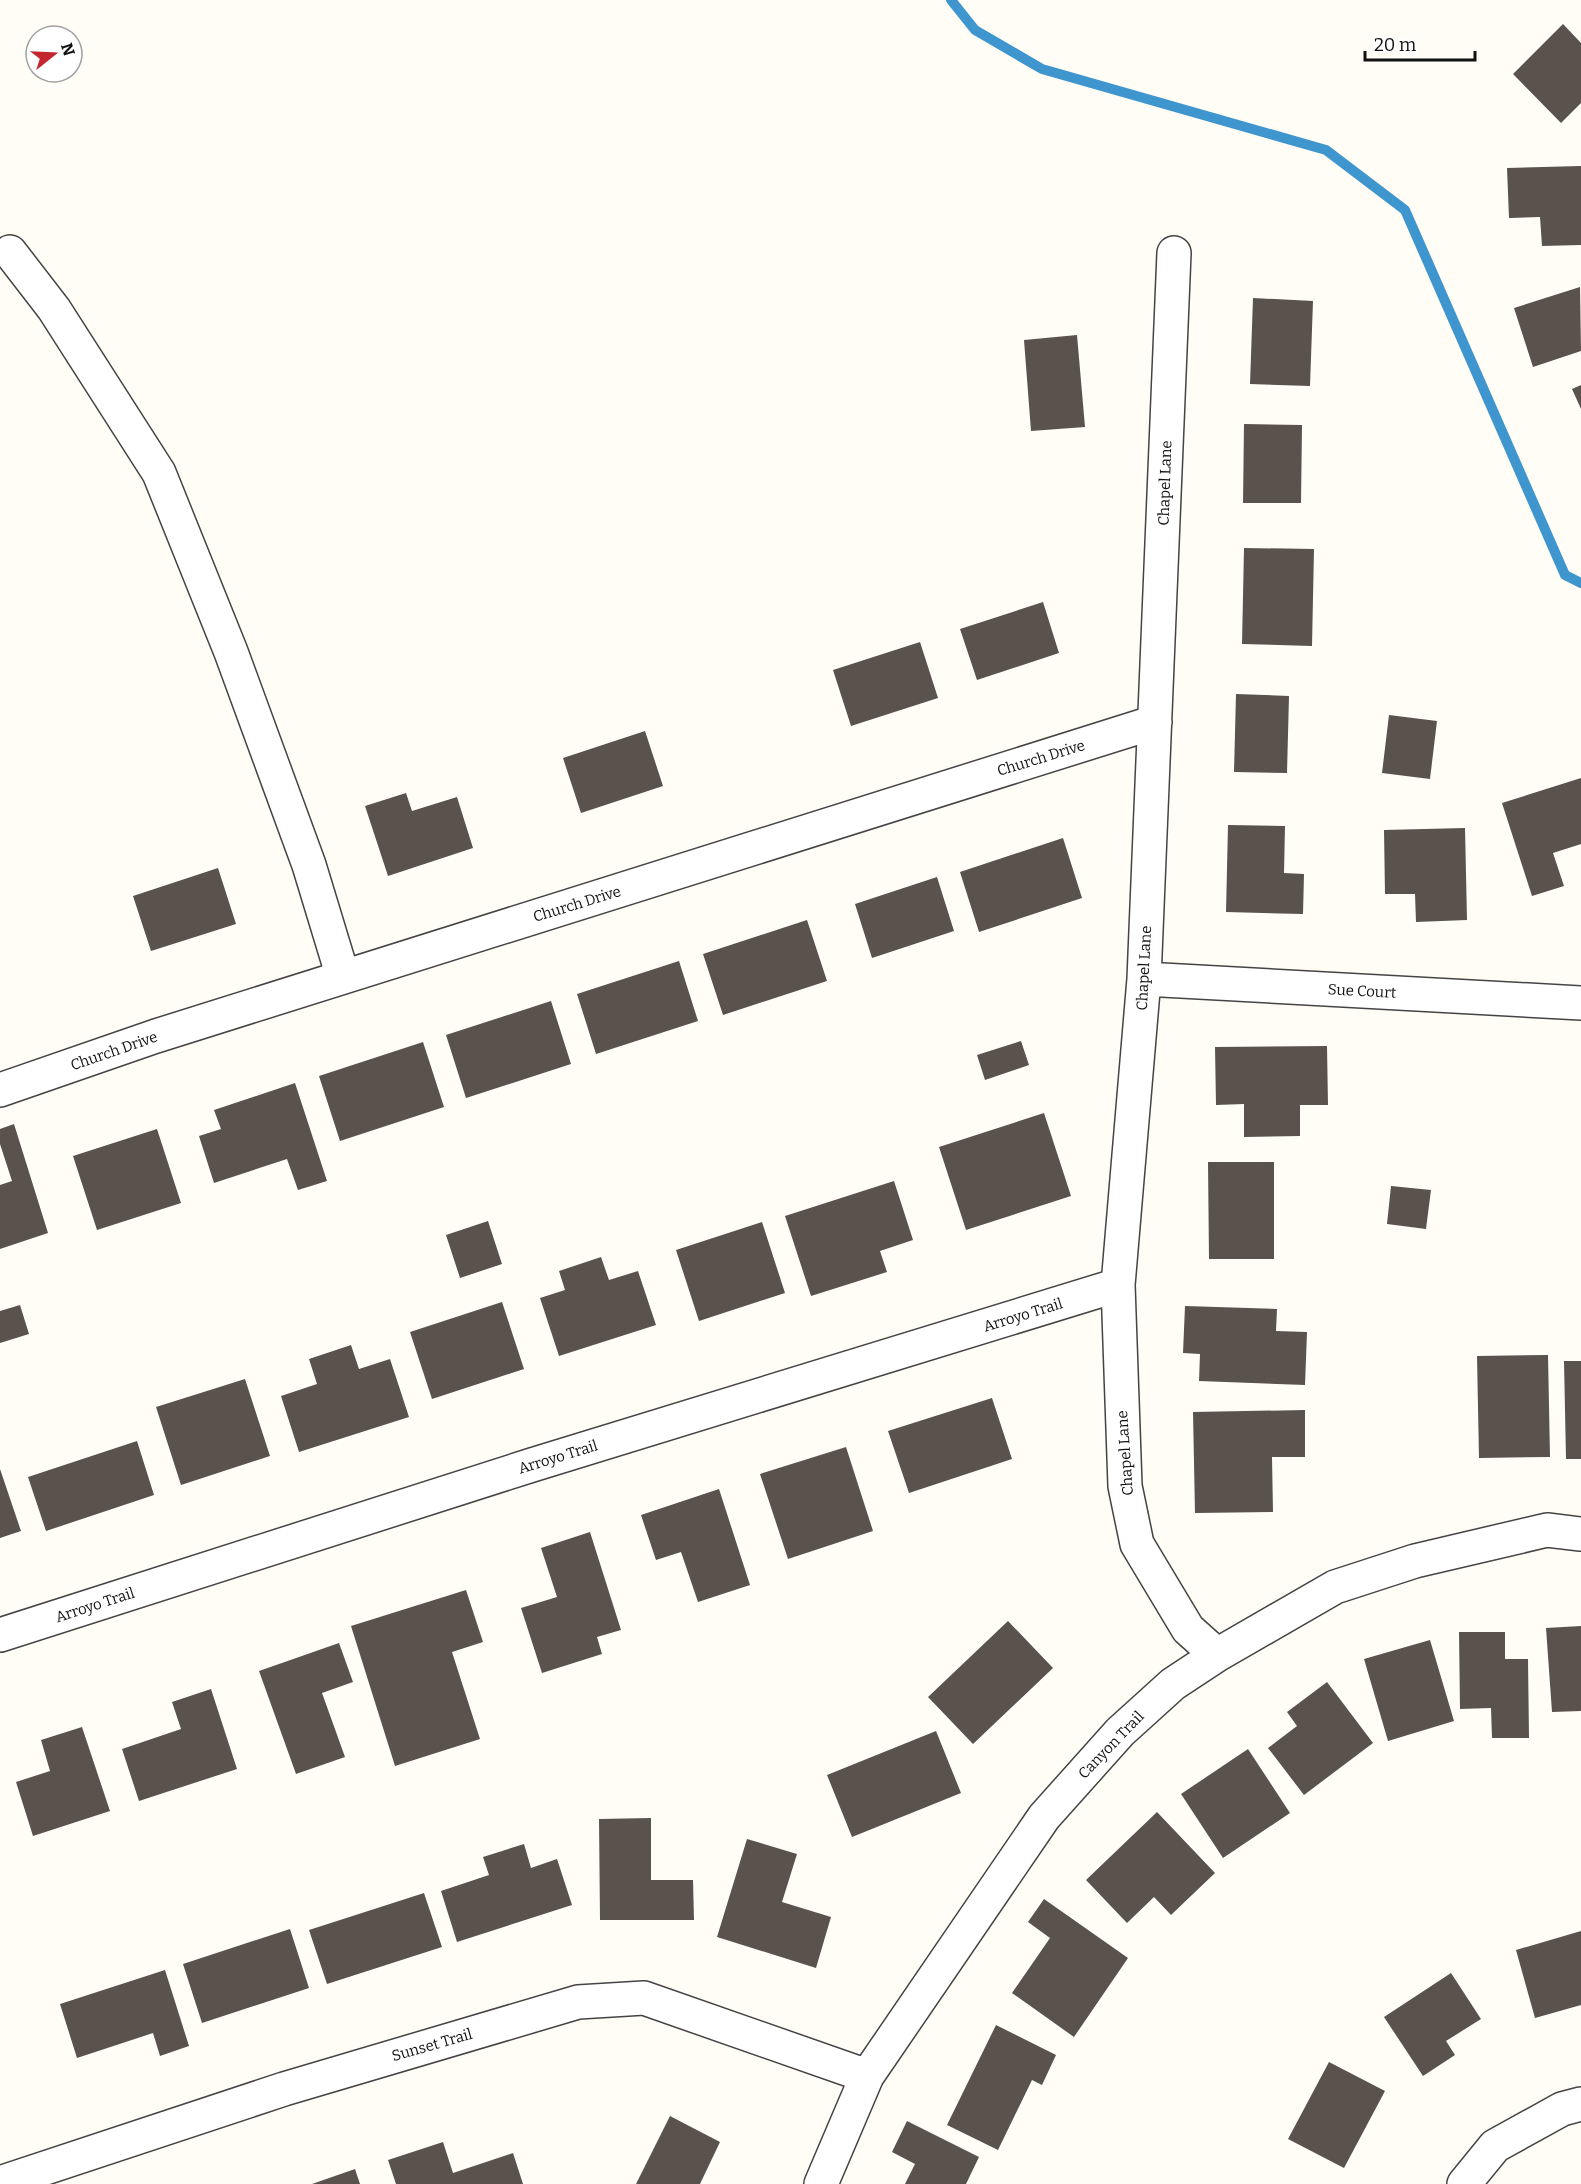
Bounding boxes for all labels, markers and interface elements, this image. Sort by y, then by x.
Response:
north arrow [24,24,84,84]
scale bar [1365,24,1474,62]
text: 20 m [1374,34,1416,56]
text: N [57,41,79,58]
street label: Chapel Lane [1155,440,1175,526]
street label: Church Drive [995,736,1087,780]
street label: Church Drive [531,882,623,926]
street label: Chapel Lane [1133,925,1155,1011]
street label: Sue Court [1327,980,1397,1002]
street label: Church Drive [68,1028,160,1074]
street label: Arroyo Trail [981,1294,1065,1336]
street label: Chapel Lane [1113,1410,1137,1496]
street label: Arroyo Trail [516,1436,600,1478]
street label: Arroyo Trail [53,1584,137,1626]
street label: Canyon Trail [1074,1707,1148,1783]
street label: Sunset Trail [390,2025,474,2065]

